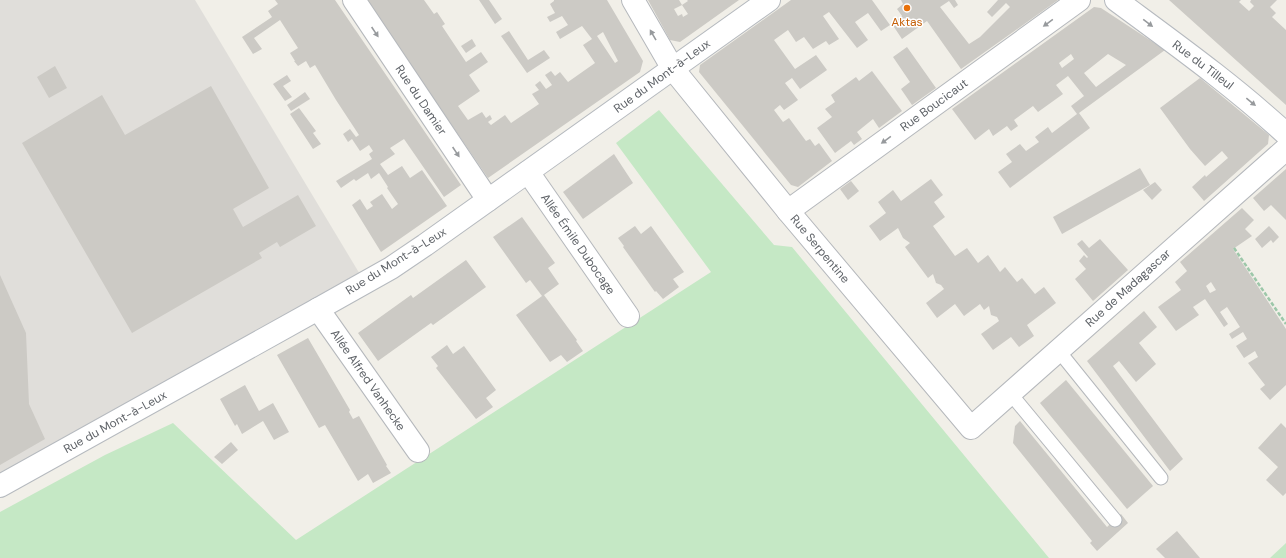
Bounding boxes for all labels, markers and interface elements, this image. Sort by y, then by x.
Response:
marker: Aktas [902,3,912,13]
place label: Aktas [891,14,923,30]
one-way arrow [1043,19,1053,27]
one-way arrow [1142,19,1153,27]
one-way arrow [372,27,379,38]
one-way arrow [650,29,657,41]
street label: Rue du Mont-à-Leux [611,36,714,116]
street label: Rue du Tilleul [1169,37,1237,93]
street label: Rue du Damier [392,62,451,139]
street label: Rue Boucicaut [897,75,971,135]
one-way arrow [1245,98,1256,107]
one-way arrow [880,136,891,144]
one-way arrow [452,147,460,157]
street label: Allée Émile Dubocage [537,190,619,298]
street label: Rue Serpentine [787,211,853,287]
street label: Rue du Mont-à-Leux [343,224,449,298]
street label: Rue de Madagascar [1082,245,1174,331]
street label: Allée Alfred Vanhecke [327,326,409,434]
street label: Rue du Mont-à-Leux [61,387,169,457]

